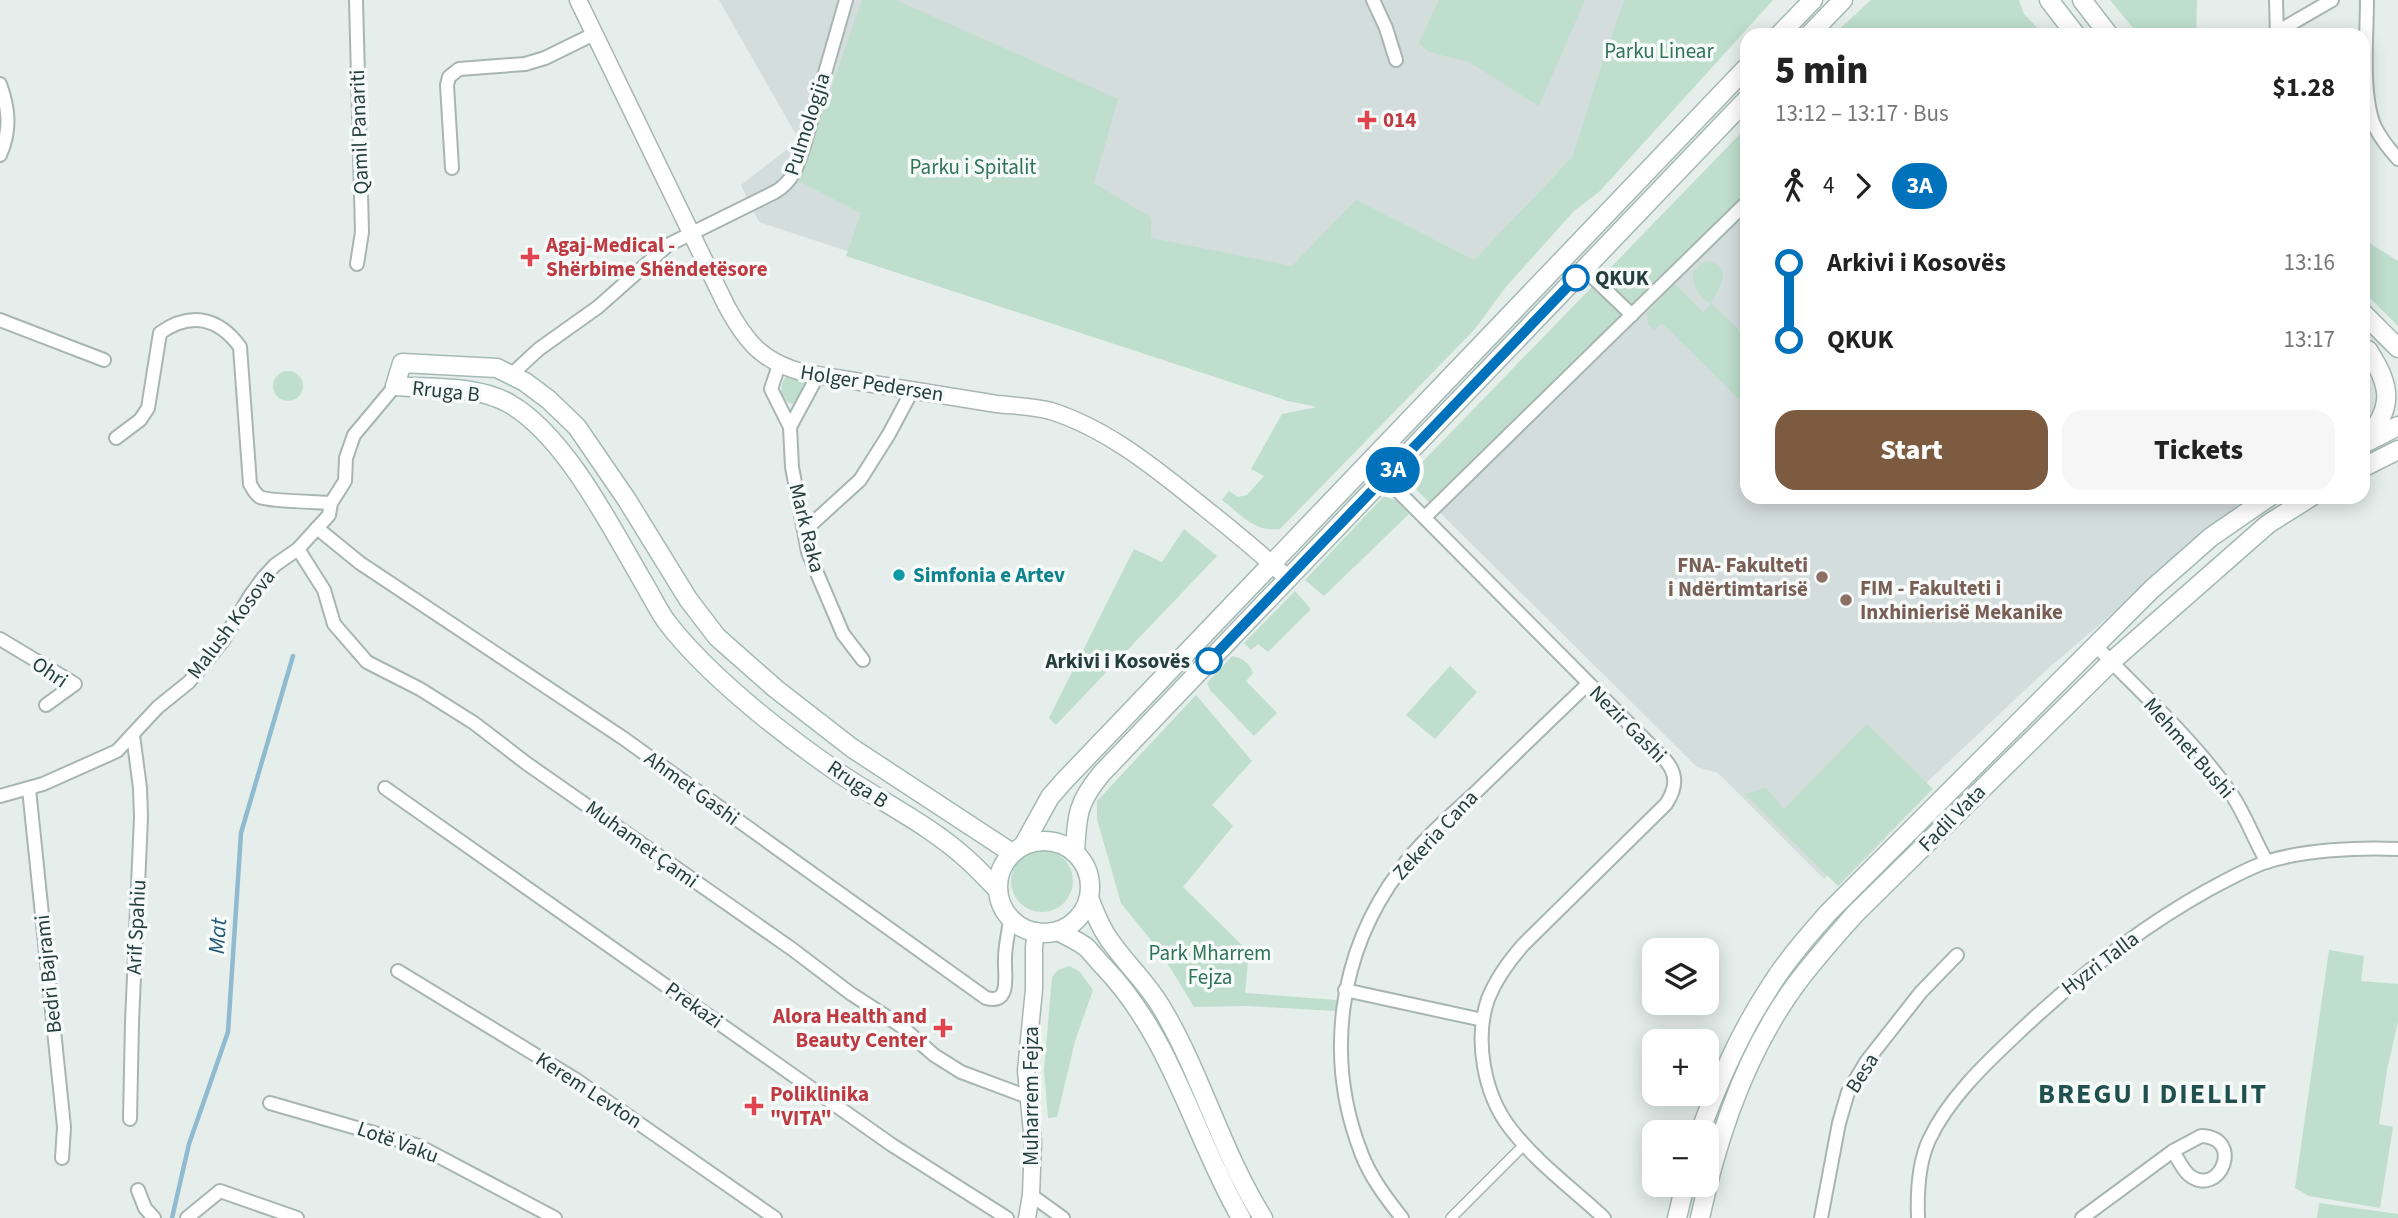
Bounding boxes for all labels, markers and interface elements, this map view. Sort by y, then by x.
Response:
park label: Parku Linear [1604,36,1714,66]
text: 5 min [1775,44,1868,98]
street label: Qamil Panariti [342,69,376,195]
street label: Pulmologjia [776,69,838,179]
text: $1.28 [2272,69,2335,106]
text: 13:12 – 13:17 · Bus [1775,97,1949,130]
place label: 014 [1383,105,1416,135]
marker: 014 [1357,110,1377,130]
park label: Parku i Spitalit [910,152,1036,182]
icon: walk [1775,167,1813,205]
icon: forward [1844,167,1882,205]
text: 3A [1906,168,1933,203]
text: 4 [1823,169,1834,202]
place label: Agaj-Medical - Shërbime Shëndetësore [545,230,768,284]
text: Arkivi i Kosovës [1827,244,2006,281]
text: 13:16 [2284,246,2335,279]
marker: Agaj-Medical - Shërbime Shëndetësore [520,247,540,267]
place label: QKUK [1595,263,1650,293]
marker: QKUK [1563,265,1589,291]
text: QKUK [1827,321,1894,358]
text: 13:17 [2284,323,2335,356]
street label: Holger Pedersen [798,357,946,409]
street label: Rruga B [411,373,481,409]
button: Start [1775,410,2048,490]
button: Tickets [2062,410,2335,490]
line badge: 3A [1362,447,1424,493]
text: 3A [1380,452,1406,487]
street label: Mark Raka [781,480,833,576]
place label: FNA- Fakulteti i Ndërtimtarisë [1668,550,1808,604]
place label: Simfonia e Artev [913,560,1065,590]
street label: Malush Kosova [180,563,282,685]
marker: Simfonia e Artev [891,567,907,583]
marker: FNA- Fakulteti i Ndërtimtarisë [1814,569,1830,585]
place label: FIM - Fakulteti i Inxhinierisë Mekanike [1860,573,2063,627]
marker: FIM - Fakulteti i Inxhinierisë Mekanike [1838,592,1854,608]
place label: Arkivi i Kosovës [1044,646,1190,676]
marker: Arkivi i Kosovës [1196,648,1222,674]
street label: Ohri [26,649,74,695]
street label: Nezir Gashi [1583,679,1673,769]
street label: Mehmet Bushi [2137,691,2241,805]
street label: Ahmet Gashi [638,743,746,833]
street label: Rruga B [821,753,895,815]
street label: Fadil Vata [1912,778,1992,858]
street label: Zekeria Cana [1385,783,1485,887]
street label: Muhamet Çami [579,793,705,895]
street label: Arif Spahiu [119,879,153,975]
street label: Bedri Bajrami [27,913,69,1035]
water label: Mat [200,916,235,955]
street label: Hyzri Talla [2055,924,2145,1002]
park label: Park Mharrem Fejza [1149,938,1271,992]
map controls [1642,938,1719,1197]
button: layers [1642,938,1719,1015]
street label: Prekazi [659,974,729,1036]
place label: Alora Health and Beauty Center [772,1001,928,1055]
marker: Alora Health and Beauty Center [933,1018,953,1038]
street label: Muharrem Fejza [1016,1026,1046,1166]
button: + [1642,1029,1719,1106]
street label: Kerem Levton [530,1044,648,1136]
street label: Besa [1838,1047,1886,1099]
district label: BREGU I DIELLIT [2038,1074,2268,1114]
place label: Poliklinika "VITA" [770,1079,869,1133]
marker: Poliklinika "VITA" [744,1096,764,1116]
street label: Lotë Vaku [353,1113,443,1171]
button: − [1642,1120,1719,1197]

